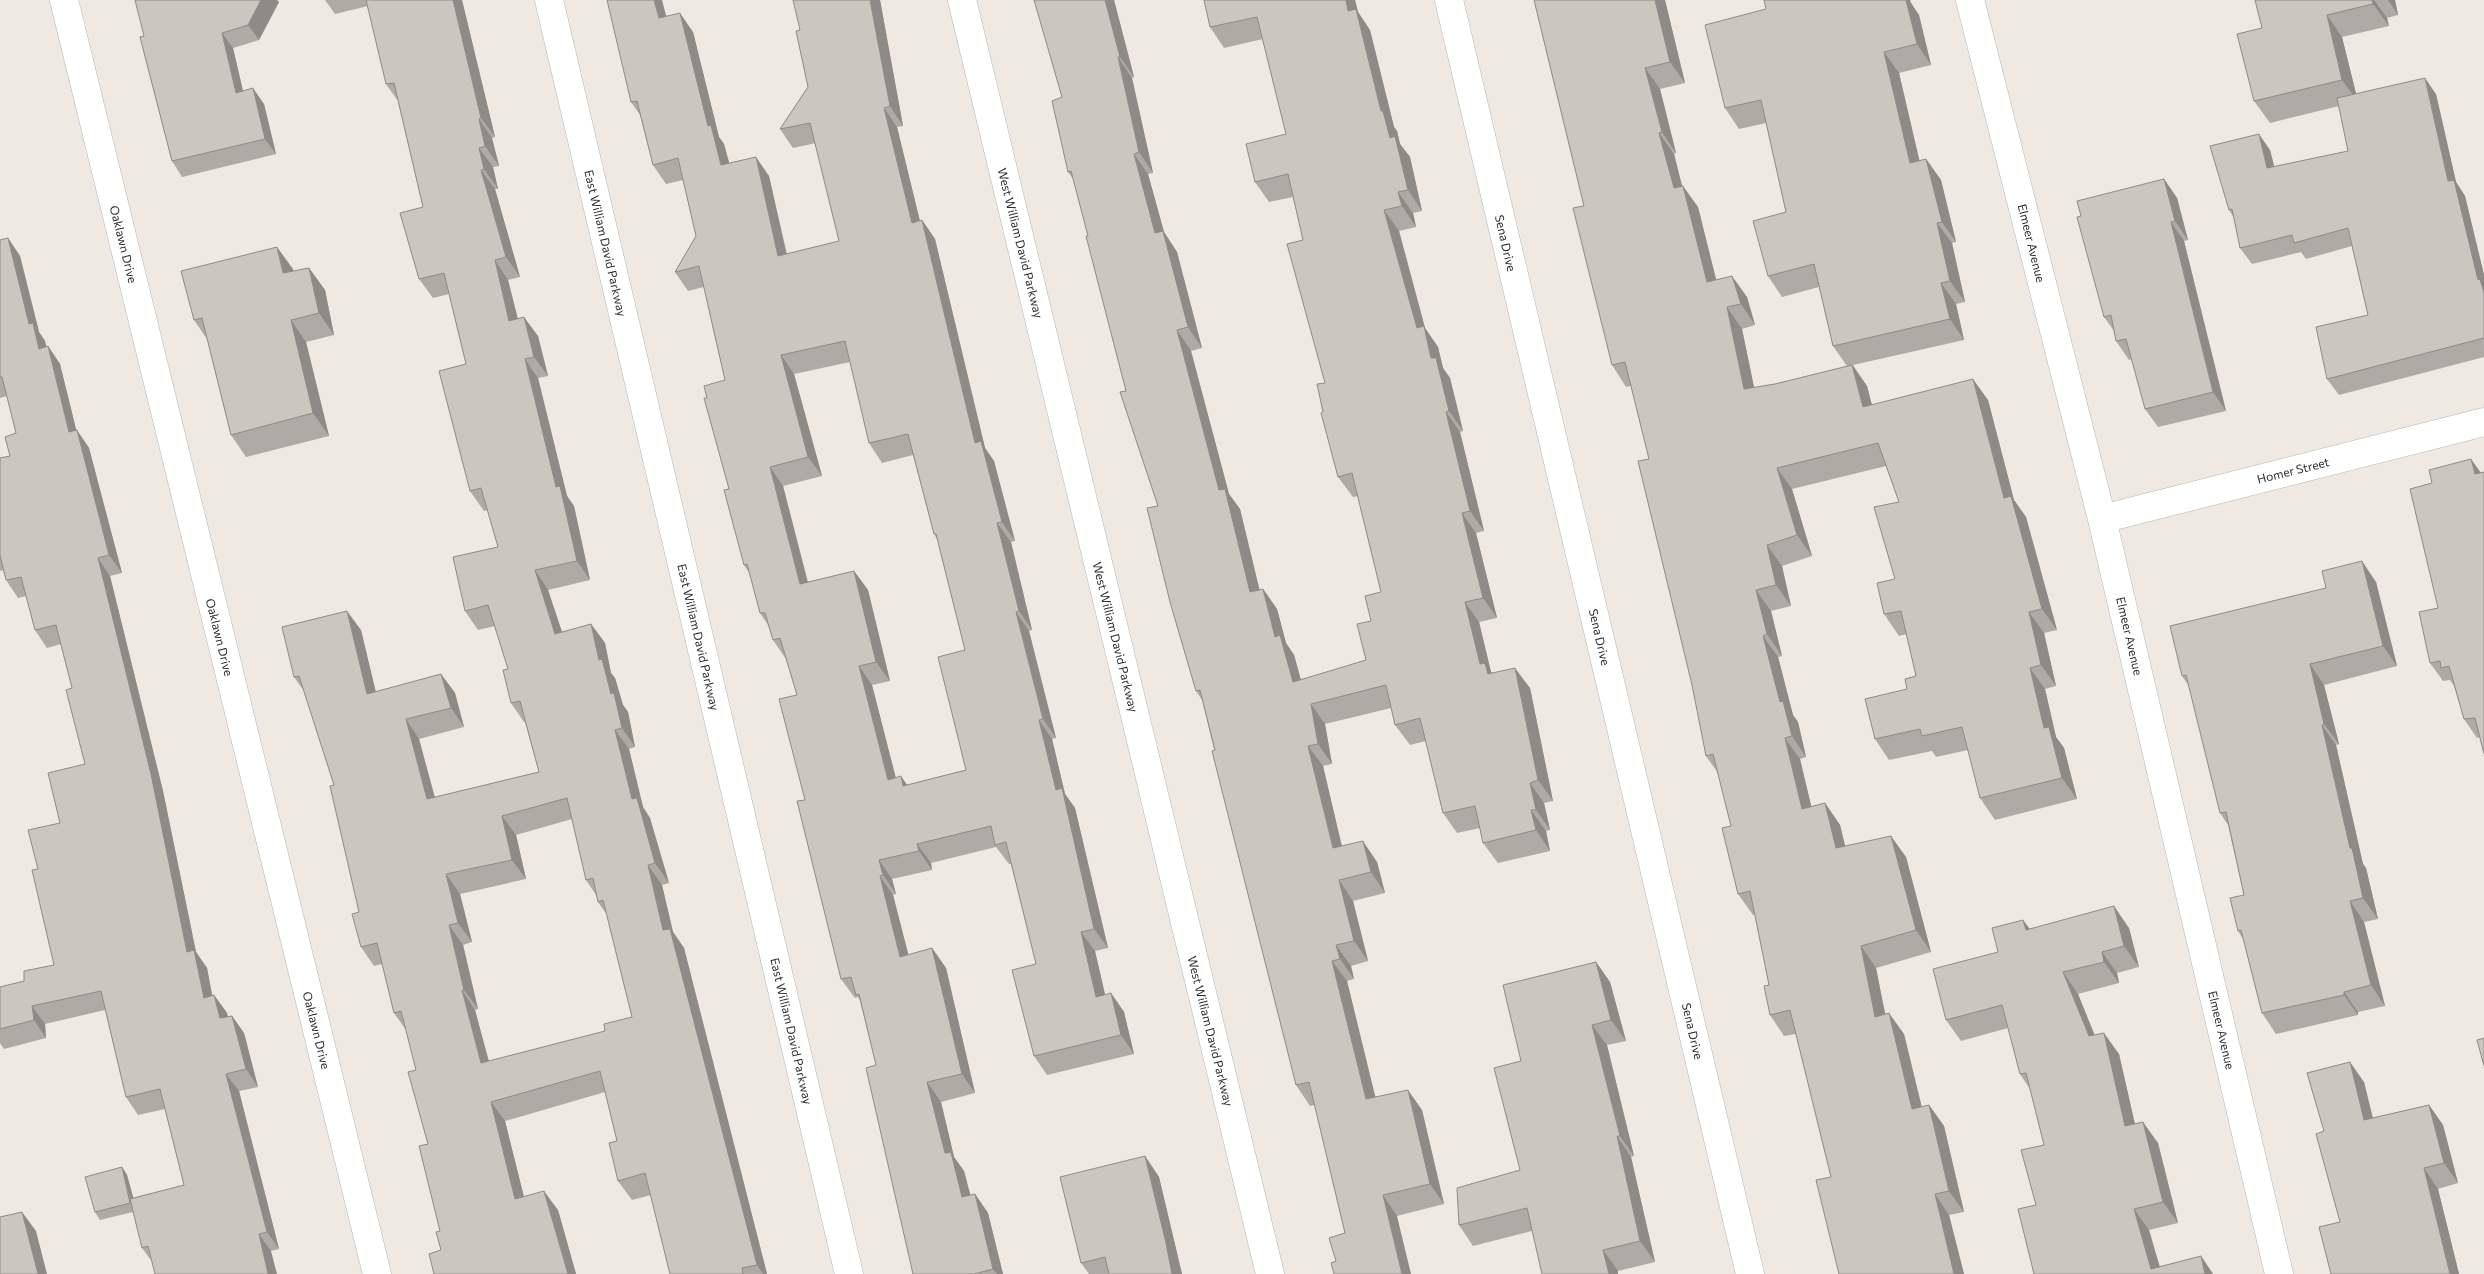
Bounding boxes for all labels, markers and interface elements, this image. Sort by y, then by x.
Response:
street label: West William David Parkway [996,166,1046,320]
street label: East William David Parkway [582,168,630,318]
street label: Elmeer Avenue [2015,202,2049,284]
street label: Oaklawn Drive [108,204,140,284]
street label: Sena Drive [1493,213,1519,273]
street label: Homer Street [2255,454,2331,486]
street label: West William David Parkway [1091,560,1141,714]
street label: East William David Parkway [675,562,723,712]
street label: Elmeer Avenue [2114,595,2146,677]
street label: Oaklawn Drive [204,597,236,677]
street label: Sena Drive [1587,607,1613,667]
street label: West William David Parkway [1186,954,1236,1108]
street label: East William David Parkway [768,956,816,1106]
street label: Elmeer Avenue [2206,989,2238,1071]
street label: Oaklawn Drive [301,990,333,1070]
street label: Sena Drive [1680,1001,1706,1061]

